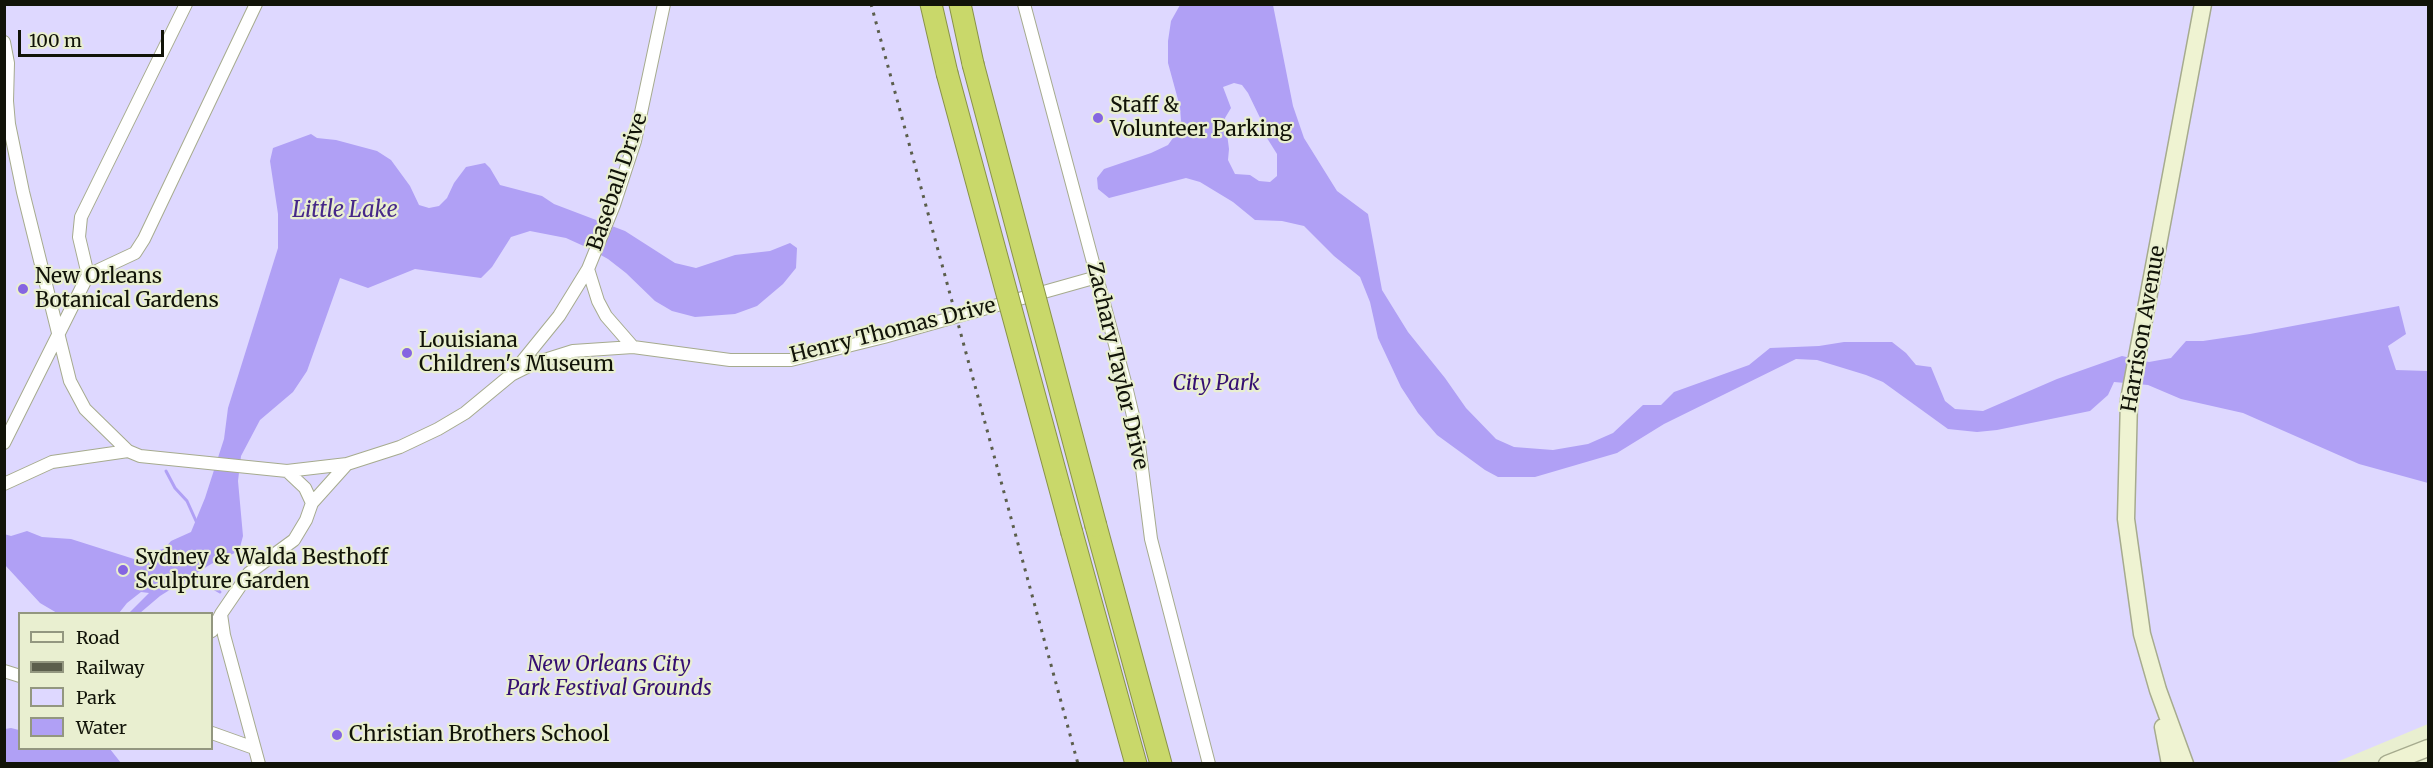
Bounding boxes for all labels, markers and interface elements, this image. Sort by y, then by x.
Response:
scale bar [21,18,166,56]
text: 100 m [29,29,82,52]
place label: Staff & Volunteer Parking [1110,93,1292,143]
street label: Baseball Drive [583,110,653,254]
marker: Staff & Volunteer Parking [1091,111,1105,125]
water label: Little Lake [292,198,398,224]
street label: Harrison Avenue [2117,244,2171,414]
street label: Zachary Taylor Drive [1081,260,1153,472]
place label: New Orleans Botanical Gardens [35,264,219,314]
marker: New Orleans Botanical Gardens [16,282,30,296]
street label: Henry Thomas Drive [788,293,998,369]
place label: Louisiana Children's Museum [419,328,614,378]
marker: Louisiana Children's Museum [400,346,414,360]
park label: City Park [1172,371,1260,397]
place label: Sydney & Walda Besthoff Sculpture Garden [135,545,388,595]
marker: Sydney & Walda Besthoff Sculpture Garden [116,563,130,577]
legend [18,612,213,750]
text: Road [76,626,120,649]
park label: New Orleans City Park Festival Grounds [506,652,712,702]
text: Railway [76,656,144,679]
text: Park [76,686,116,709]
text: Water [76,716,127,739]
place label: Christian Brothers School [349,722,609,748]
marker: Christian Brothers School [330,728,344,742]

